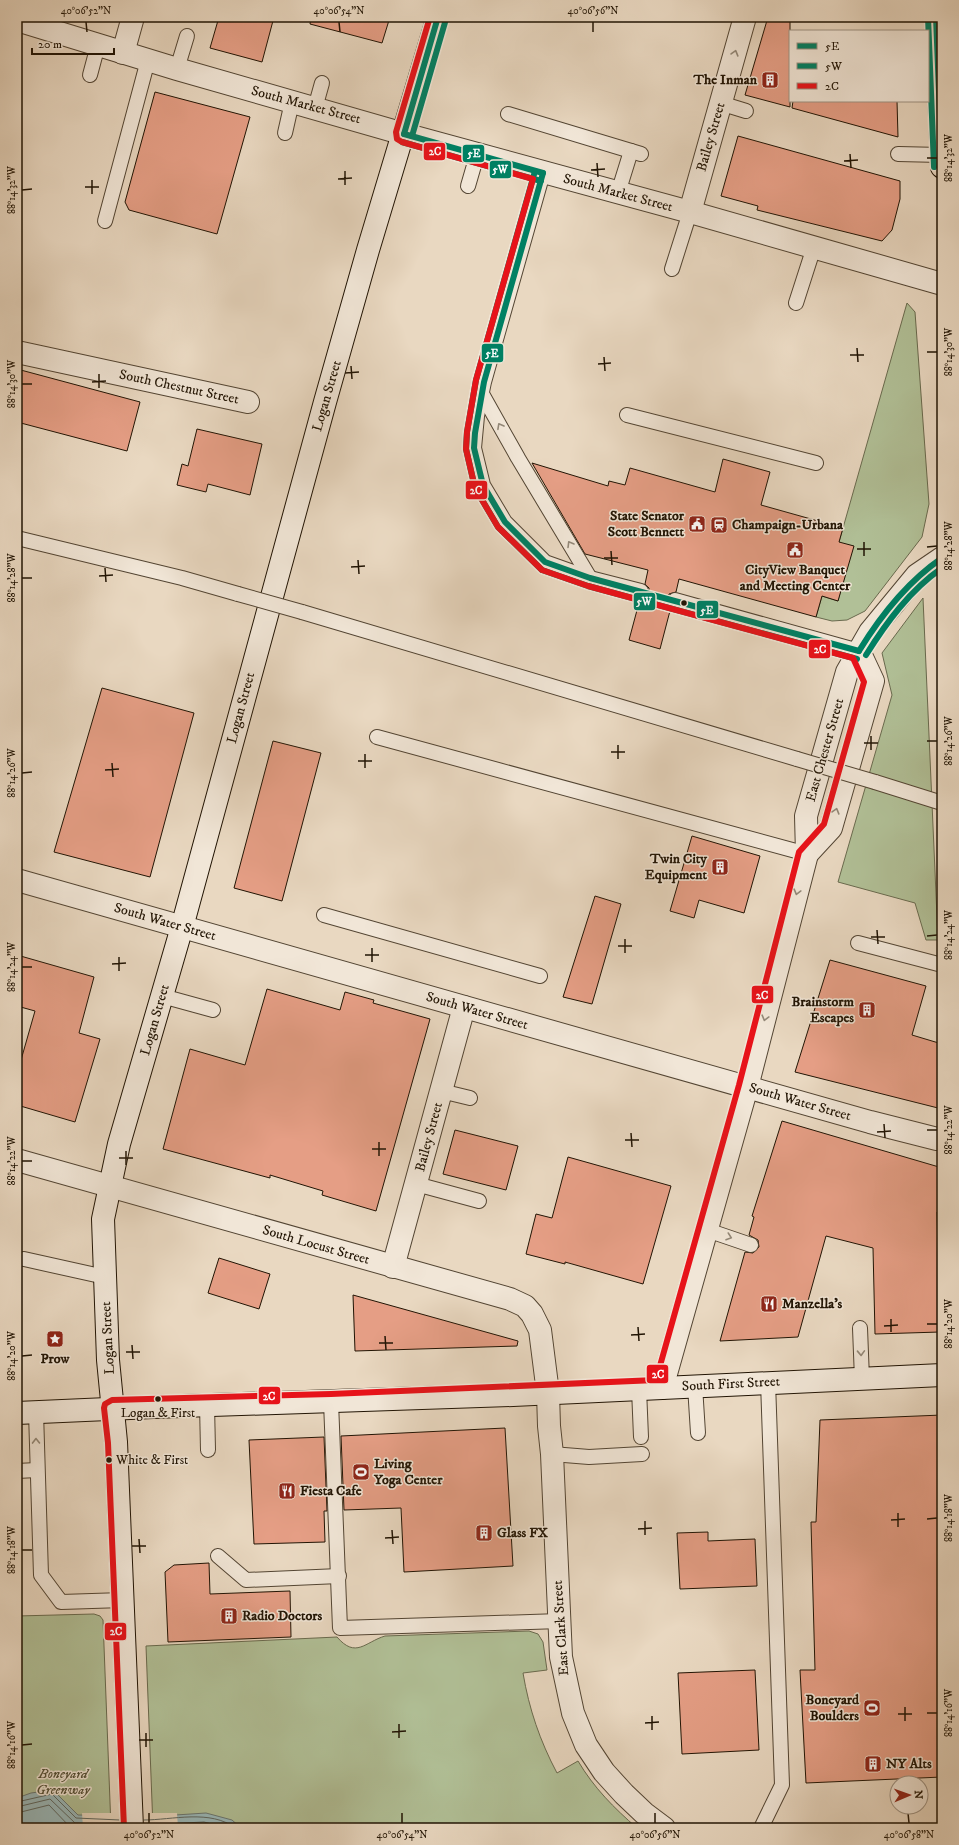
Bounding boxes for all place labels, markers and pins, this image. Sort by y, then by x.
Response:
building icon: The Inman [760,70,780,90]
place label: The Inman [692,71,758,89]
place label: State Senator Scott Bennett [608,507,685,541]
public building icon: State Senator Scott Bennett [687,514,707,534]
station icon: Champaign-Urbana [709,515,729,535]
place label: Champaign-Urbana [732,516,844,534]
public building icon: CityView Banquet and Meeting Center [785,540,805,560]
place label: CityView Banquet and Meeting Center [740,561,851,595]
unlabelled marker [679,598,689,608]
place label: Twin City Equipment [645,850,708,884]
building icon: Twin City Equipment [710,857,730,877]
place label: Brainstorm Escapes [791,993,854,1027]
building icon: Brainstorm Escapes [857,1000,877,1020]
restaurant icon: Manzella's [759,1294,779,1314]
place label: Manzella's [782,1295,843,1313]
place icon: Prow [45,1329,65,1349]
place label: Prow [40,1350,71,1368]
marker: Logan & First [153,1394,163,1404]
place label: Logan & First [121,1405,195,1421]
place label: White & First [115,1452,188,1468]
marker: White & First [104,1455,114,1465]
place label: Living Yoga Center [373,1455,443,1489]
sports icon: Living Yoga Center [351,1462,371,1482]
restaurant icon: Fiesta Cafe [277,1481,297,1501]
place label: Fiesta Cafe [300,1482,362,1500]
building icon: Glass FX [474,1523,494,1543]
place label: Glass FX [497,1524,549,1542]
building icon: Radio Doctors [219,1606,239,1626]
place label: Radio Doctors [242,1607,322,1625]
place label: Boneyard Boulders [806,1691,860,1725]
sports icon: Boneyard Boulders [862,1698,882,1718]
building icon: NY Alts [863,1754,883,1774]
place label: NY Alts [886,1755,932,1773]

